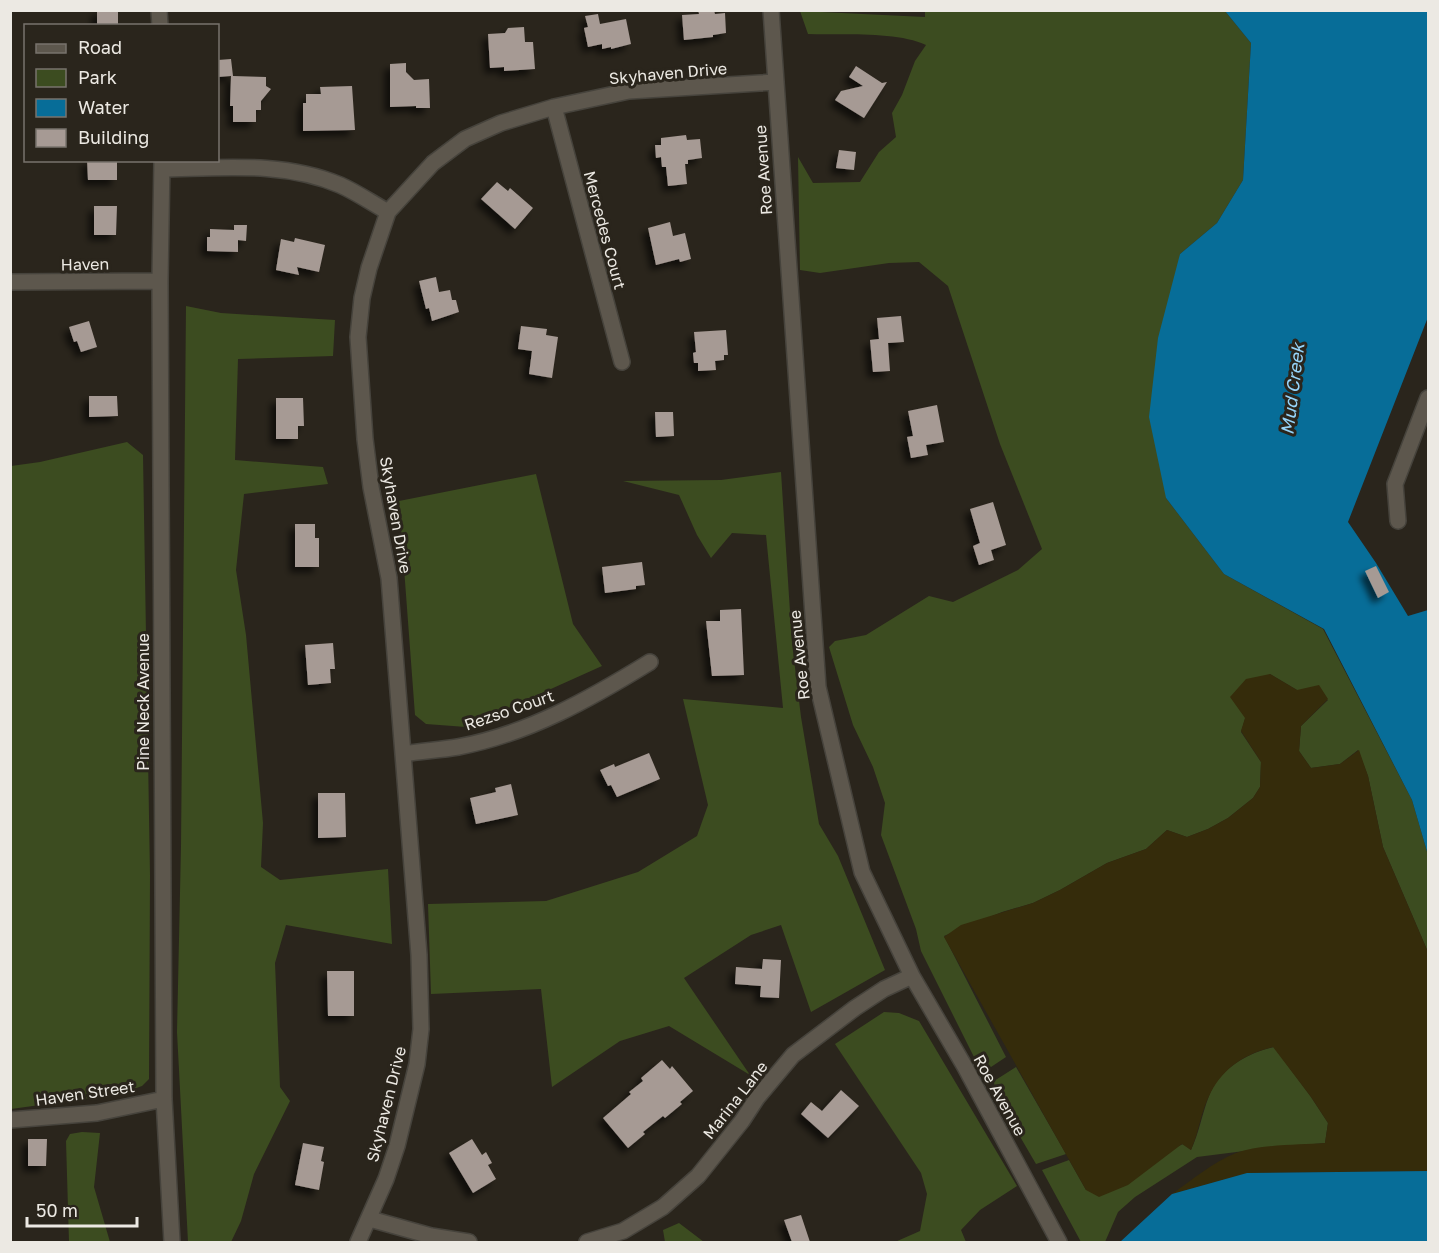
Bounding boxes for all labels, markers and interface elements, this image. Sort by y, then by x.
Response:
legend [24,24,219,162]
text: Road [78,36,122,58]
street label: Skyhaven Drive [608,58,728,88]
text: Park [78,66,117,88]
text: Water [78,96,129,118]
street label: Roe Avenue [750,124,776,216]
text: Building [78,126,149,148]
street label: Mercedes Court [580,169,630,291]
street label: Haven [61,254,109,274]
water label: Mud Creek [1275,340,1309,436]
street label: Skyhaven Drive [376,455,416,575]
street label: Roe Avenue [784,609,814,701]
street label: Pine Neck Avenue [133,633,153,771]
street label: Rezso Court [462,685,556,735]
street label: Skyhaven Drive [362,1044,410,1164]
street label: Roe Avenue [969,1051,1031,1139]
street label: Marina Lane [698,1057,772,1143]
street label: Haven Street [34,1076,136,1110]
scale bar [27,1190,136,1228]
text: 50 m [36,1199,78,1221]

